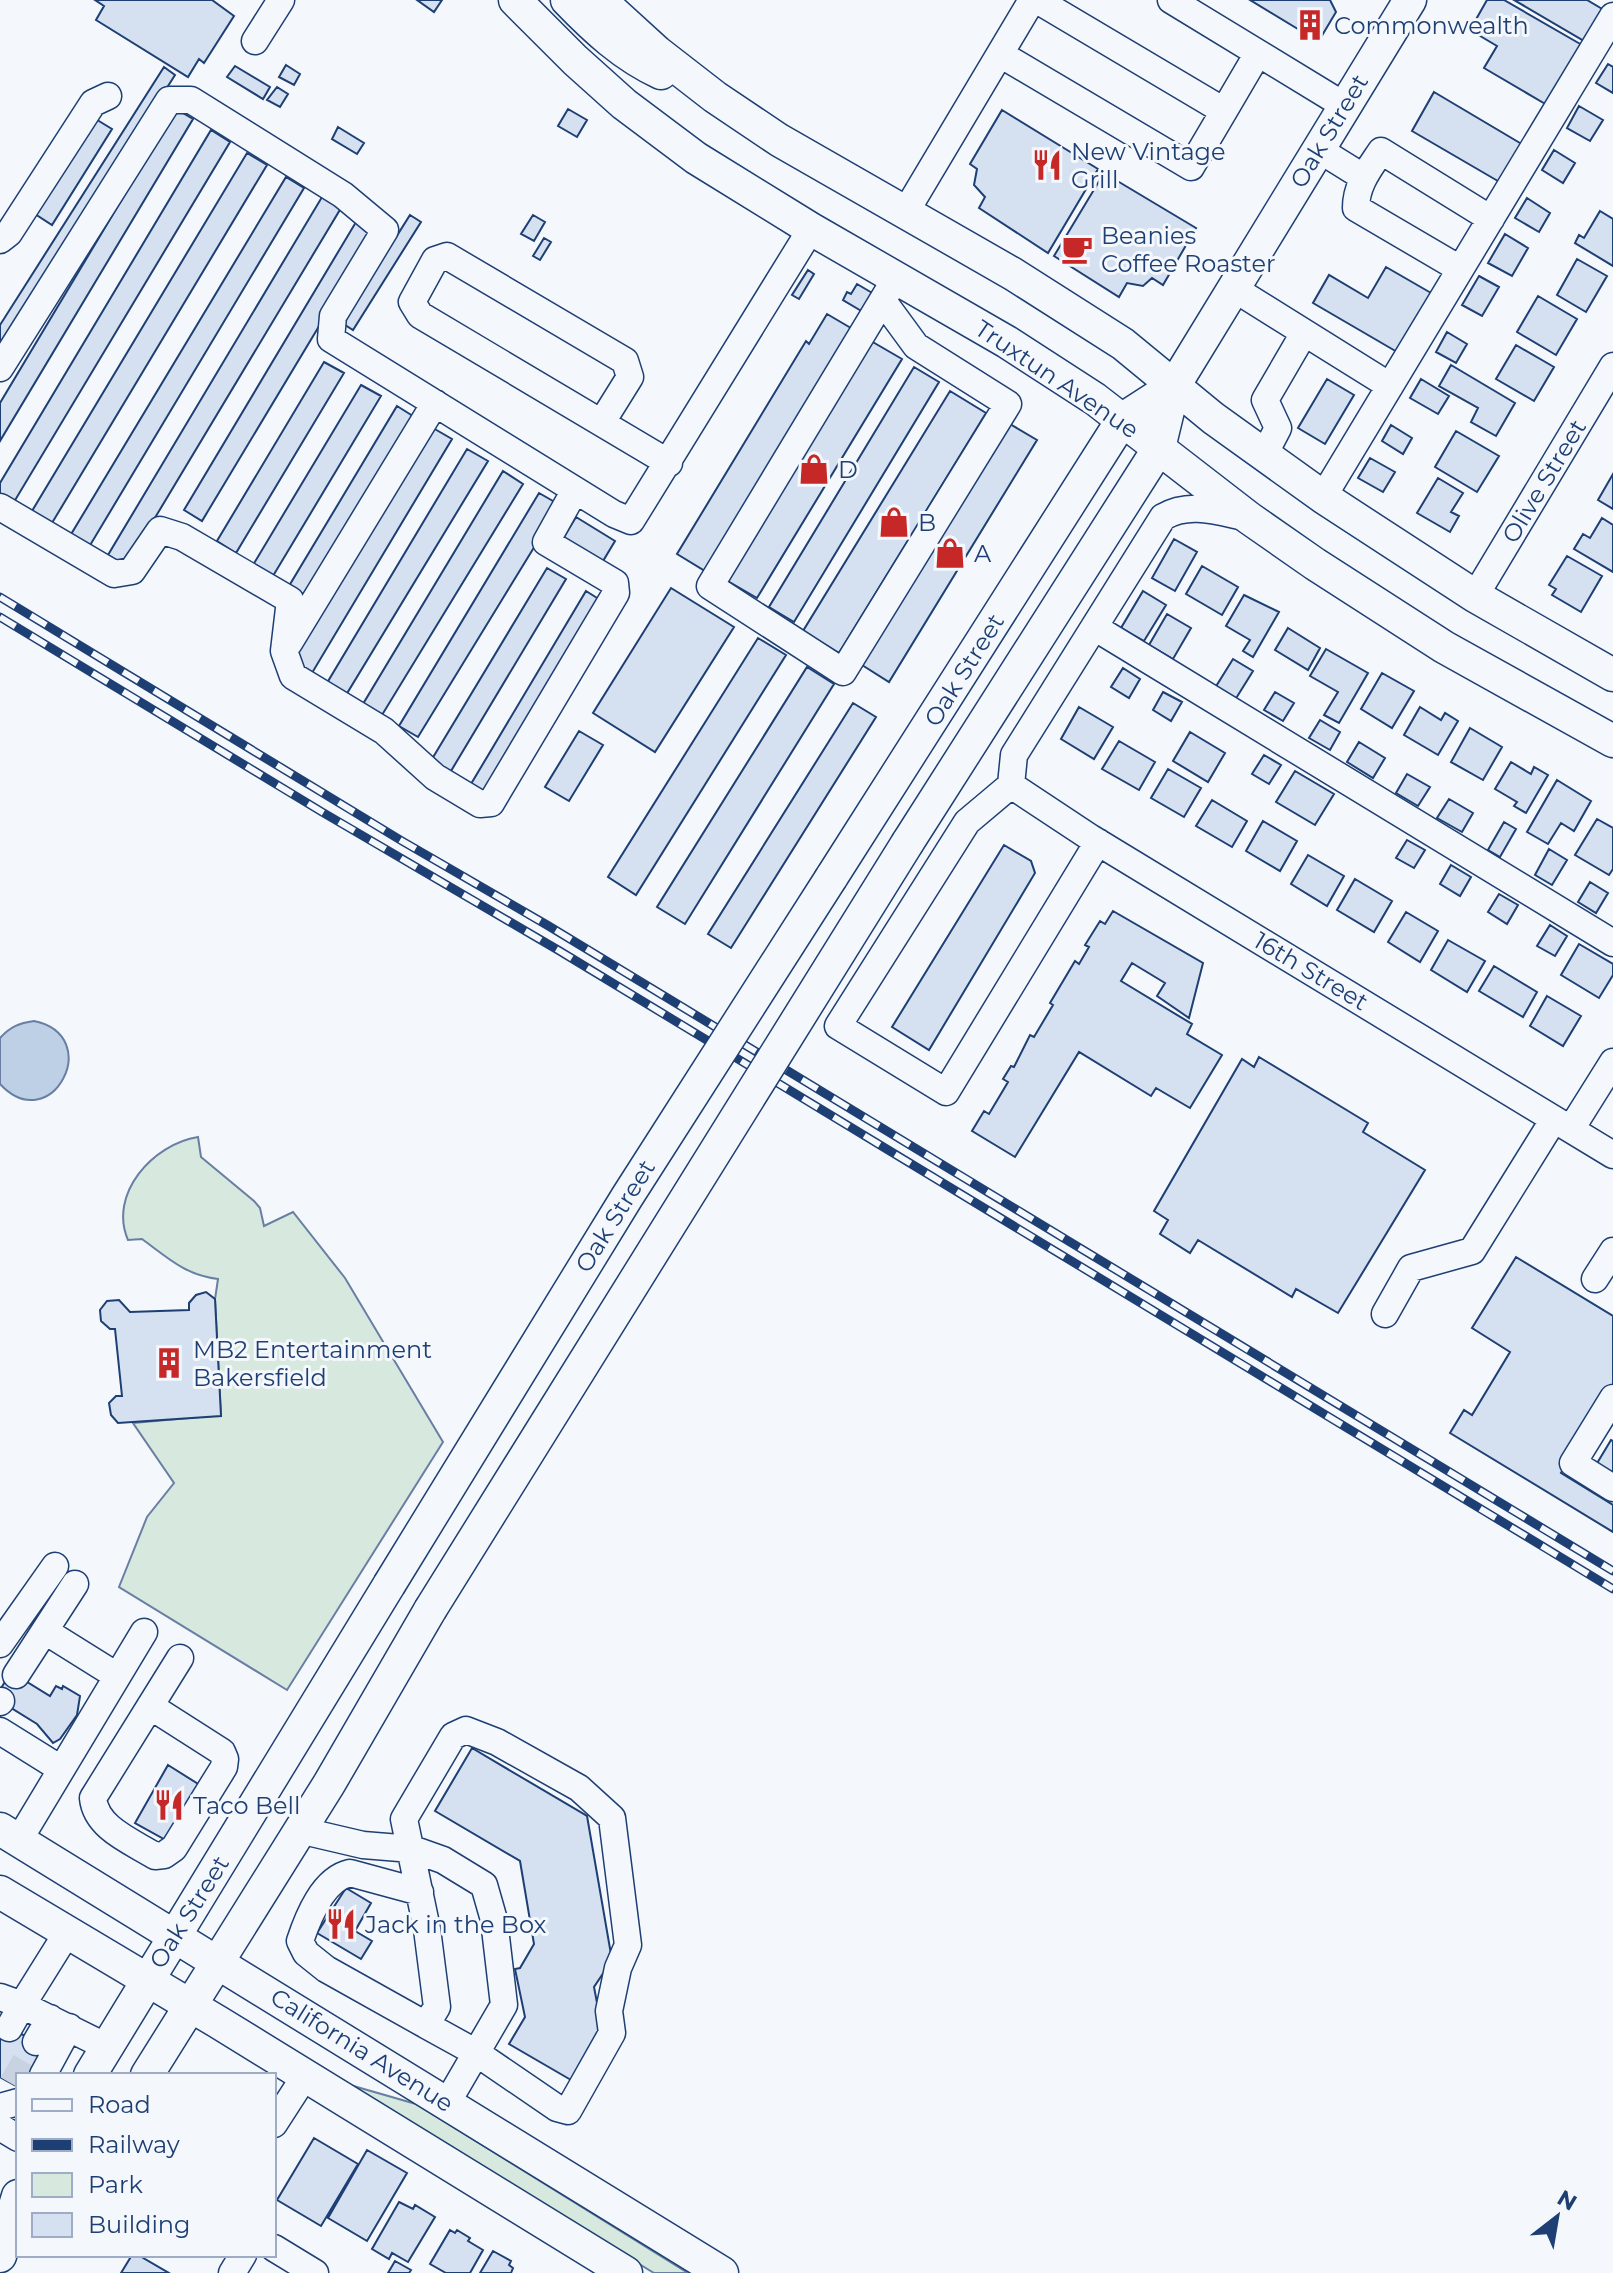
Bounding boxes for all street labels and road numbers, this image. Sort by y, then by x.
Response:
street label: Oak Street [1284,69,1374,193]
street label: Truxtun Avenue [970,314,1144,444]
street label: Olive Street [1496,414,1592,548]
street label: Oak Street [918,608,1010,732]
street label: 16th Street [1249,926,1374,1017]
street label: Oak Street [569,1154,661,1278]
street label: Oak Street [143,1850,235,1974]
street label: California Avenue [265,1982,459,2118]

